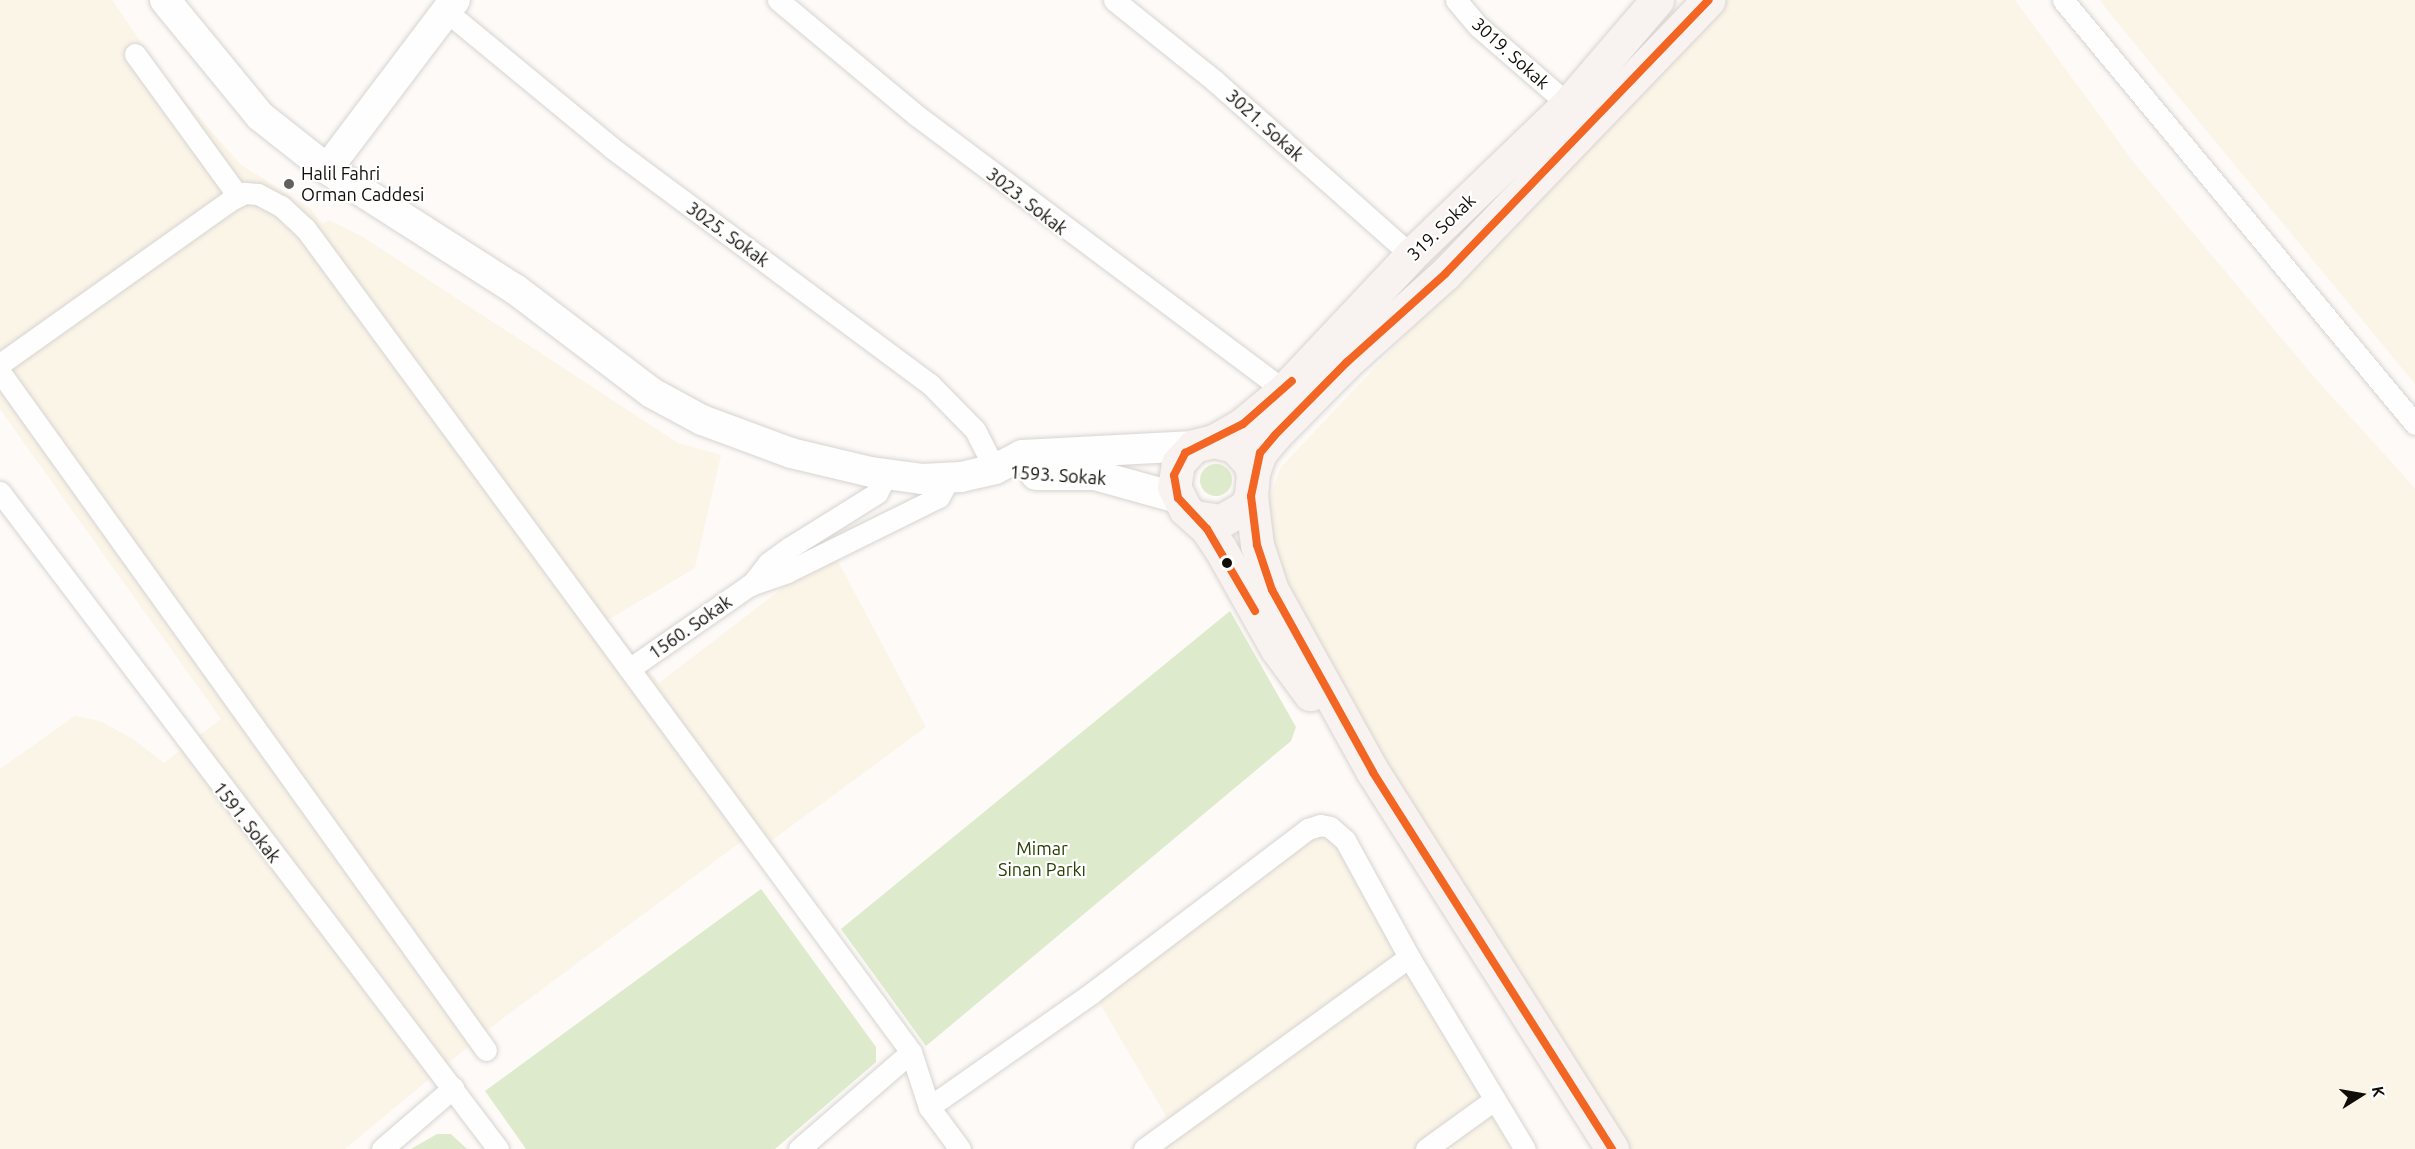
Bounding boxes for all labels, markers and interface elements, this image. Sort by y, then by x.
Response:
street label: 3019. Sokak [1468,13,1554,93]
street label: 3021. Sokak [1222,85,1308,165]
place label: Halil Fahri Orman Caddesi [301,163,424,206]
street label: 3023. Sokak [982,163,1072,239]
marker: Halil Fahri Orman Caddesi [282,177,296,191]
street label: 319. Sokak [1402,189,1480,265]
street label: 3025. Sokak [683,197,773,271]
street label: 1593. Sokak [1009,461,1107,489]
unlabelled marker [1221,557,1233,569]
street label: 1560. Sokak [644,590,736,664]
street label: 1591. Sokak [209,777,285,867]
park label: Mimar Sinan Parkı [998,838,1086,880]
north arrow [2331,1065,2391,1125]
text: K [2369,1085,2389,1098]

